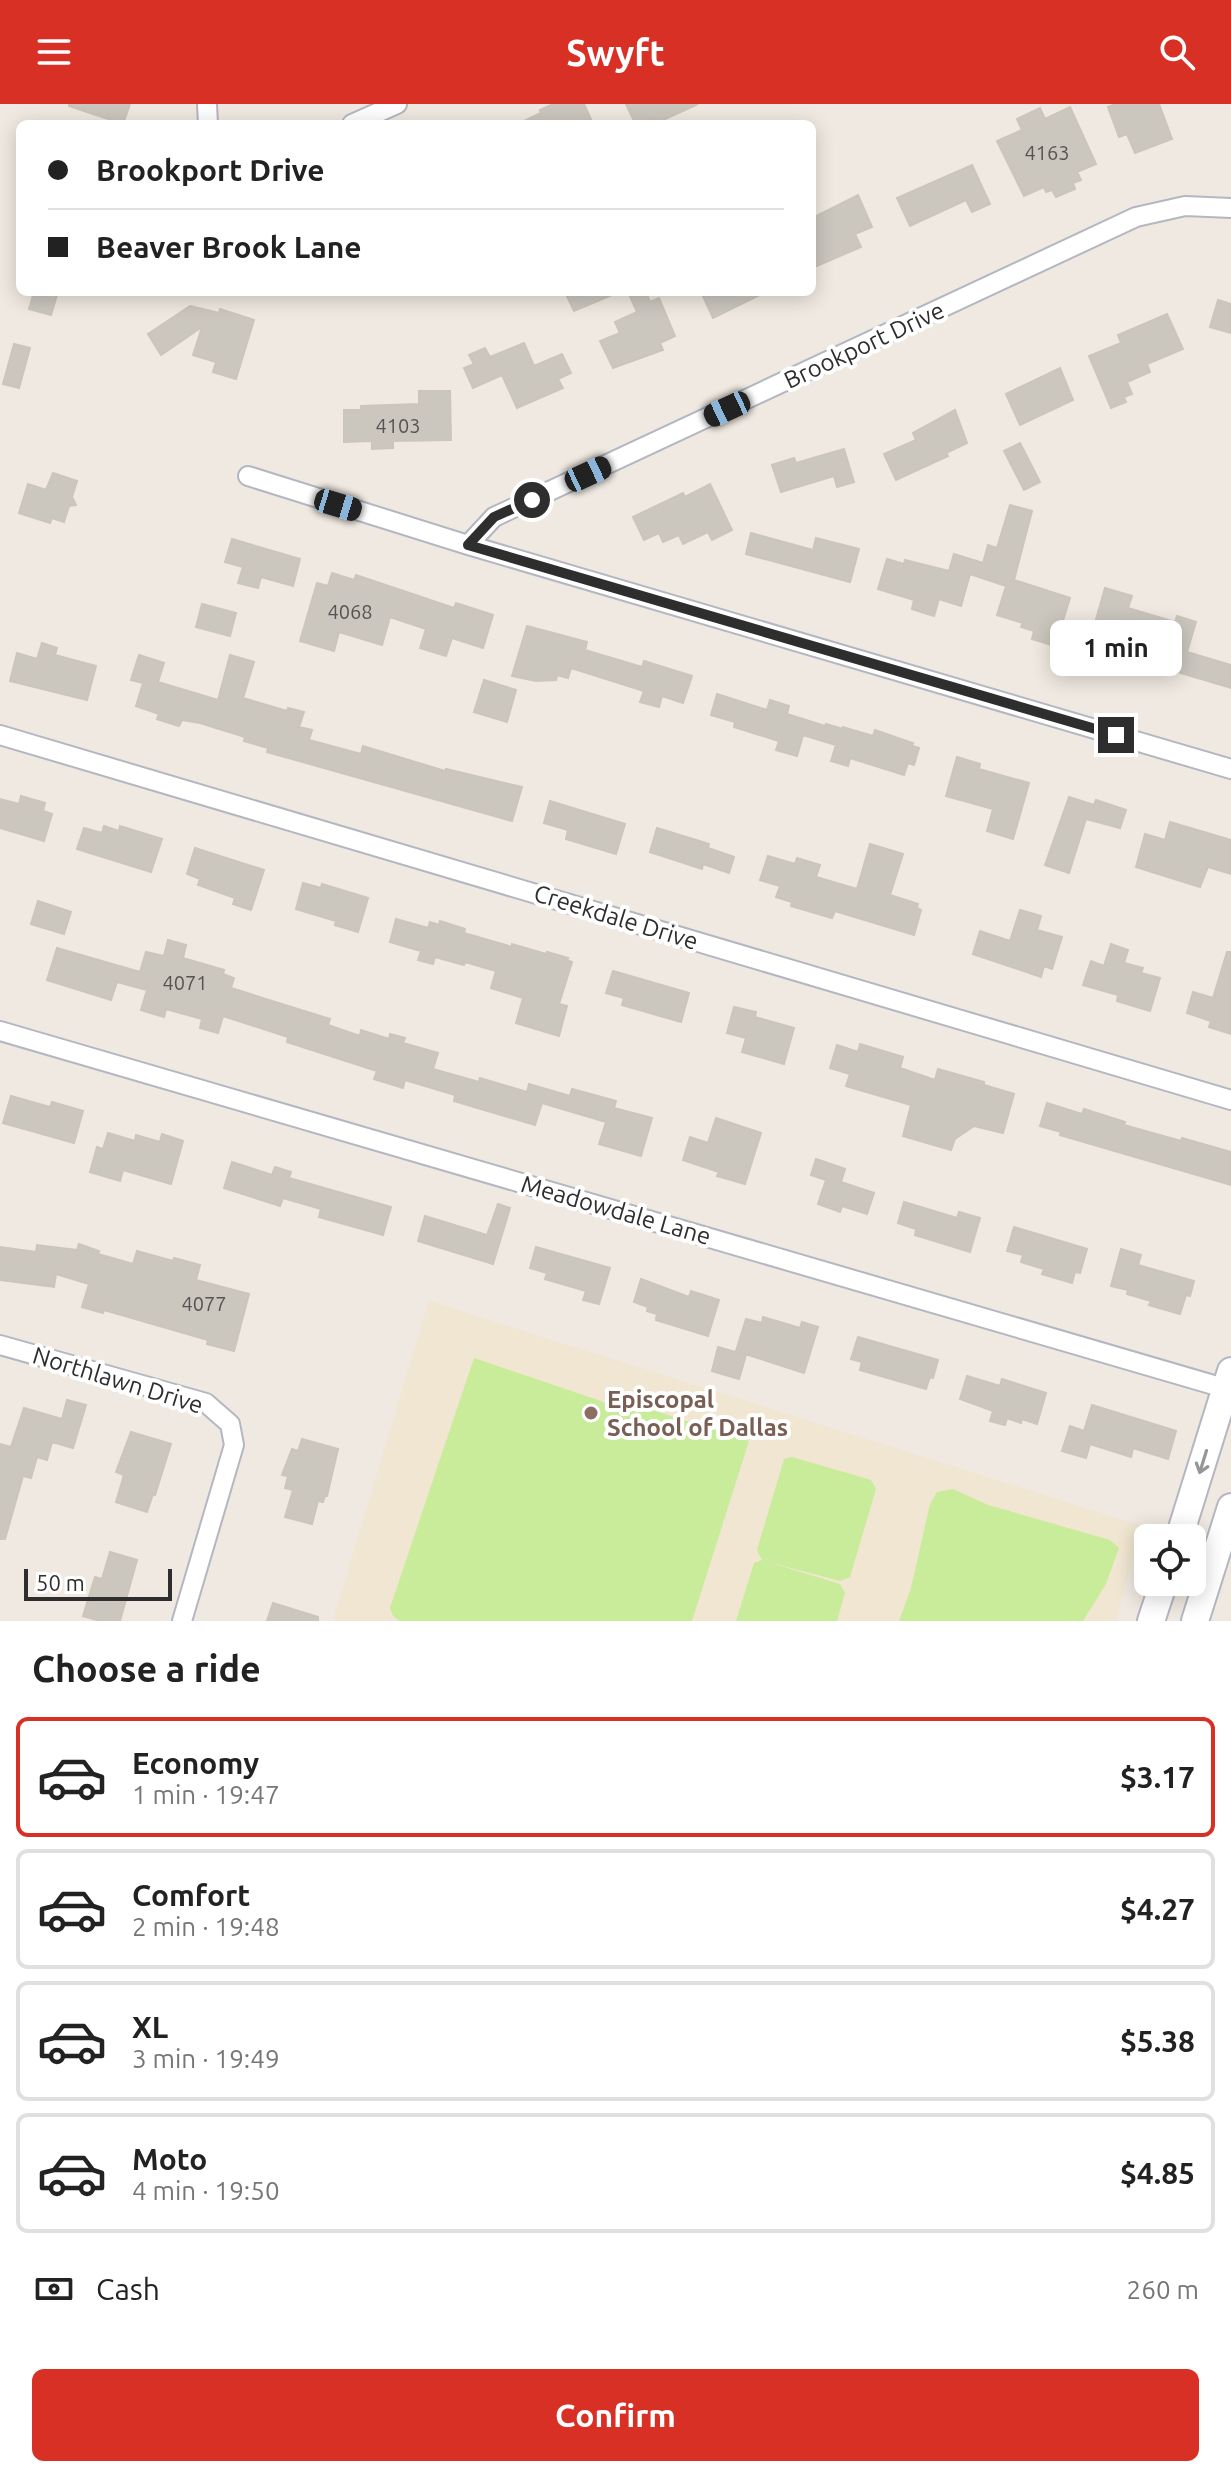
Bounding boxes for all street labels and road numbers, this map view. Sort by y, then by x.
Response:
street label: Brookport Drive [780,296,948,394]
street label: Creekdale Drive [531,879,701,955]
street label: Meadowdale Lane [518,1170,714,1250]
street label: Northlawn Drive [30,1341,206,1419]

